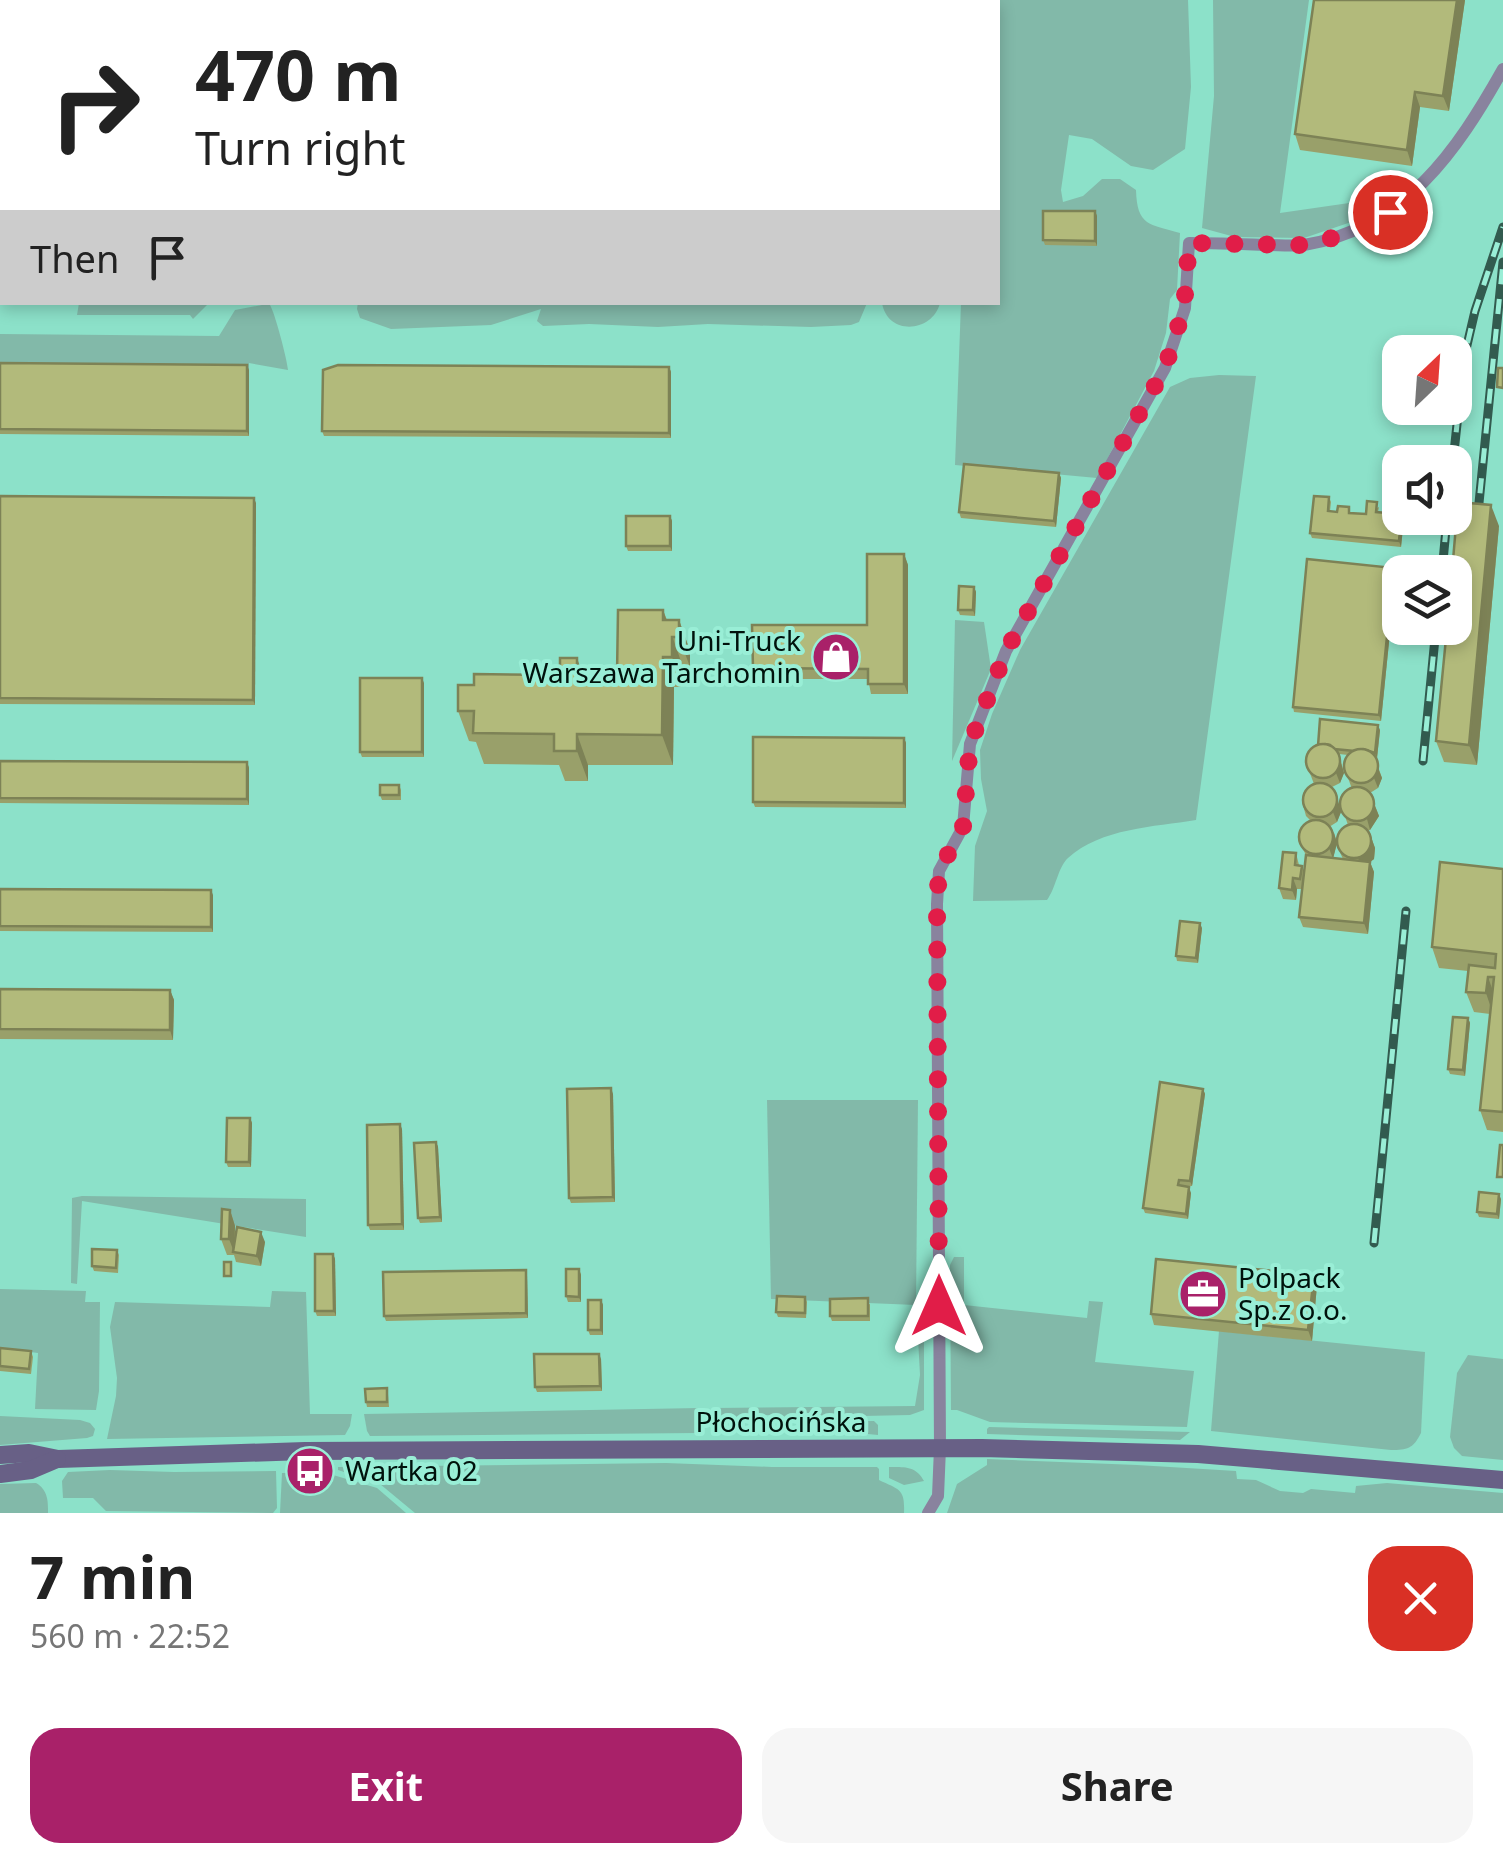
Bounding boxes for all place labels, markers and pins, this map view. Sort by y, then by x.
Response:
pin [1348,170,1433,255]
place label: Uni-Truck Warszawa Tarchomin [523,621,801,691]
shop icon: Uni-Truck Warszawa Tarchomin [810,631,862,683]
place label: Polpack Sp.z o.o. [1238,1258,1347,1328]
office icon: Polpack Sp.z o.o. [1177,1268,1229,1320]
bus stop icon: Wartka 02 [284,1445,336,1497]
place label: Wartka 02 [345,1451,478,1489]

